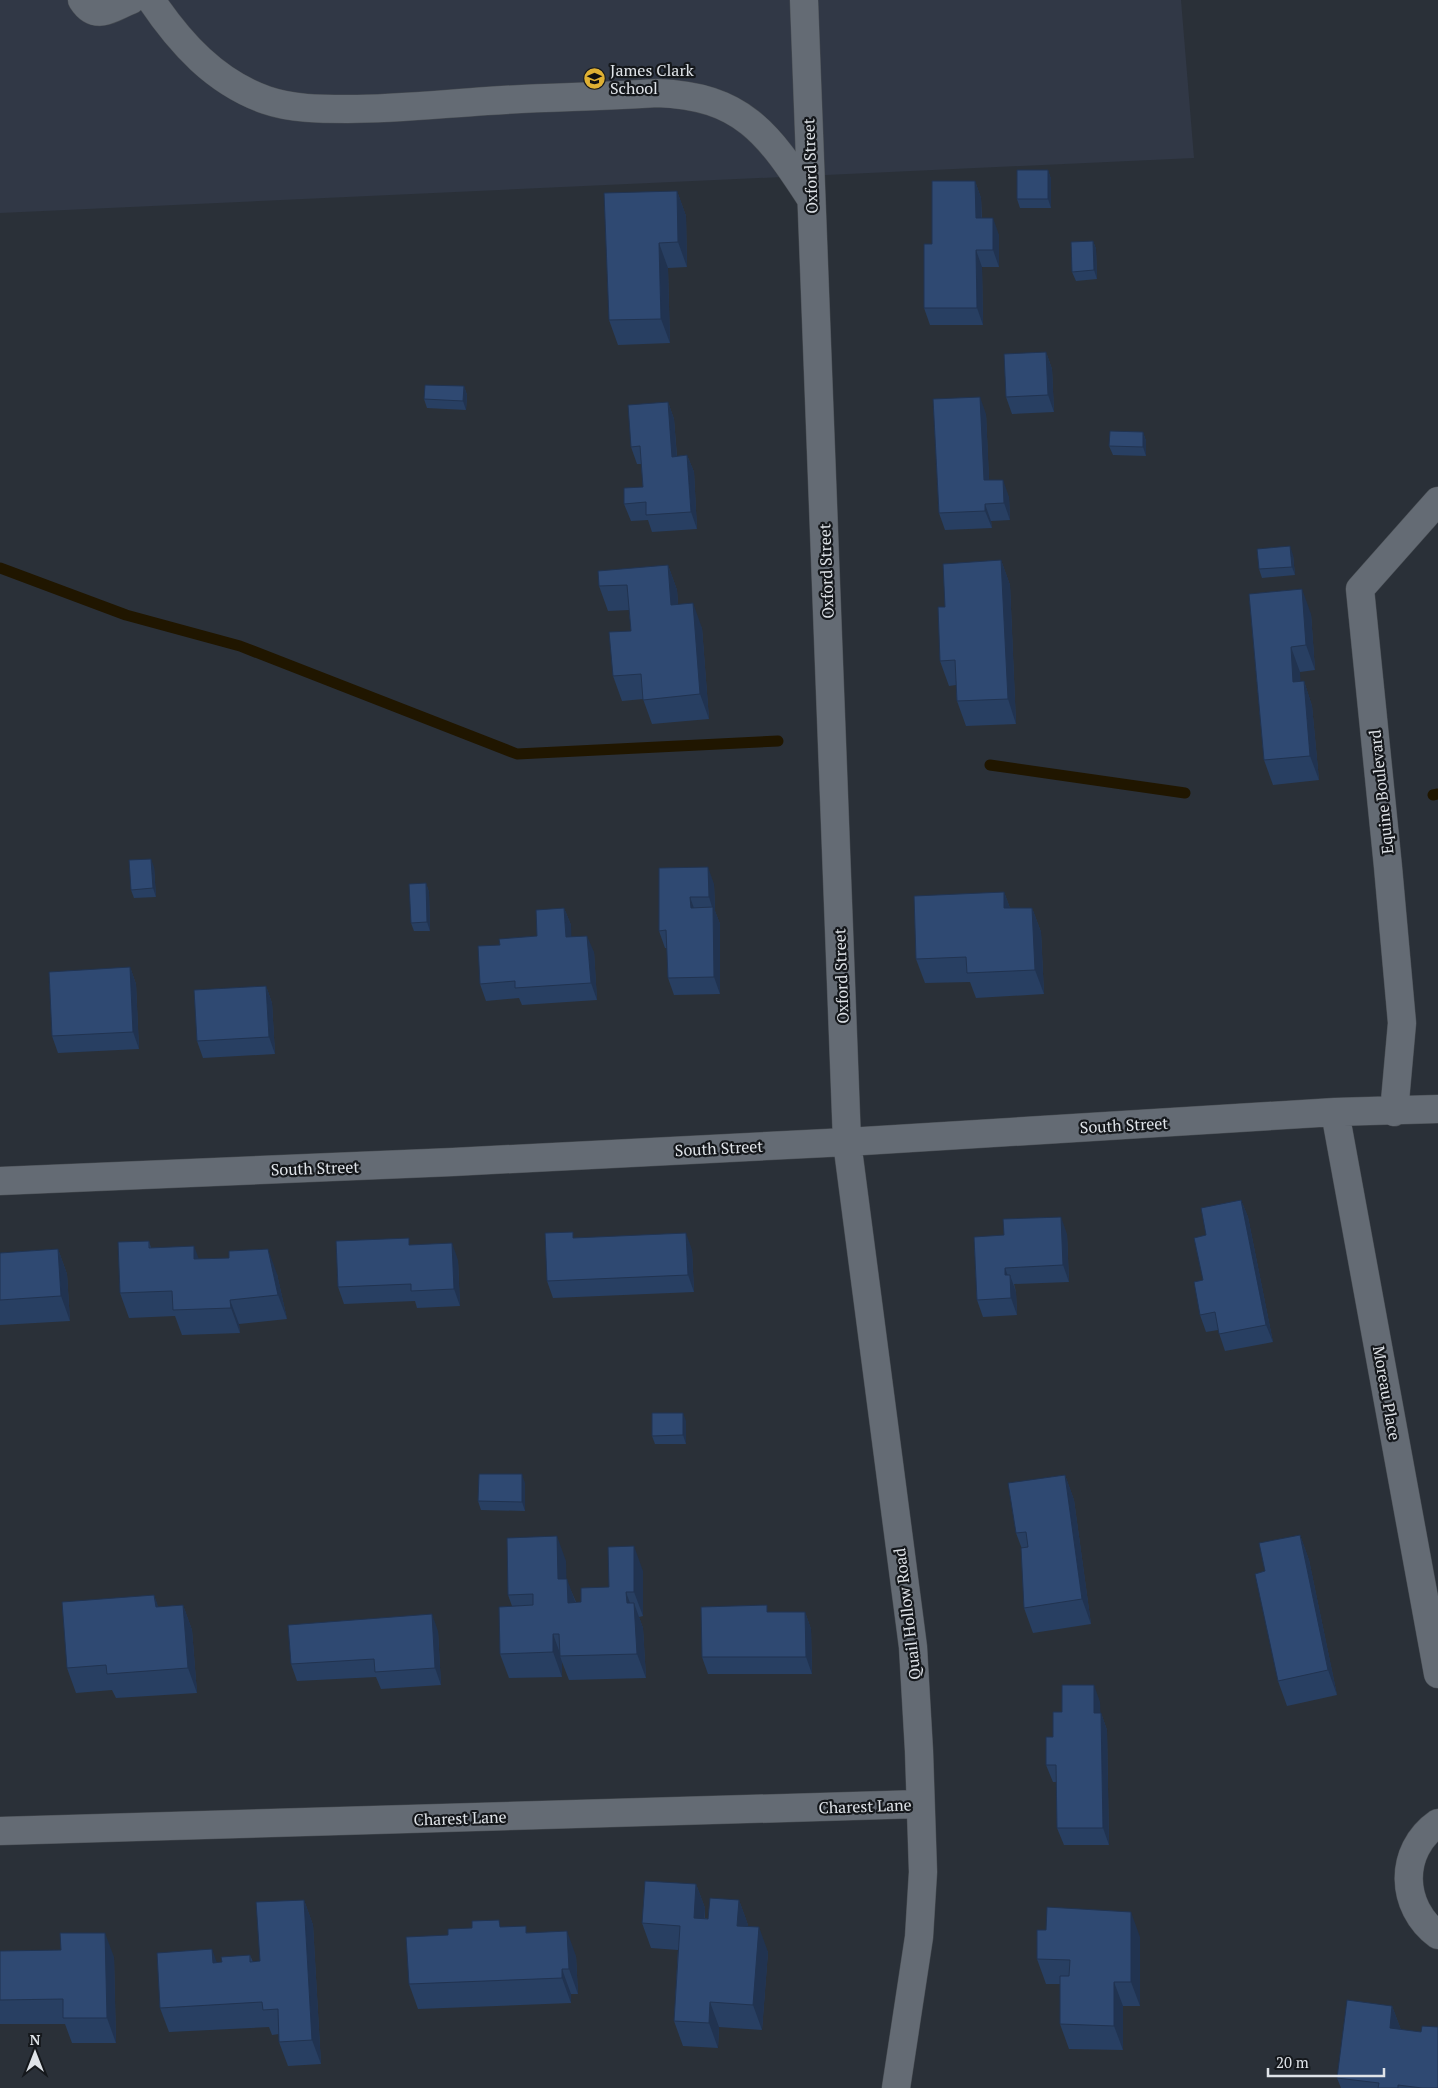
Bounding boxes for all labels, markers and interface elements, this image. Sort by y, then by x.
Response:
place label: James Clark School [610,59,695,99]
school or university icon: James Clark School [582,67,606,91]
street label: Oxford Street [797,118,823,214]
street label: Oxford Street [813,523,839,619]
street label: Equine Boulevard [1364,728,1398,855]
street label: Oxford Street [828,928,854,1024]
street label: South Street [1079,1112,1169,1138]
street label: South Street [674,1135,764,1161]
street label: South Street [270,1155,360,1181]
street label: Moreau Place [1368,1344,1406,1442]
street label: Quail Hollow Road [888,1547,926,1681]
street label: Charest Lane [818,1793,912,1819]
street label: Charest Lane [413,1805,507,1831]
north arrow [10,2028,60,2078]
text: N [30,2030,41,2049]
scale bar [1268,2046,1384,2078]
text: 20 m [1276,2052,1309,2072]

